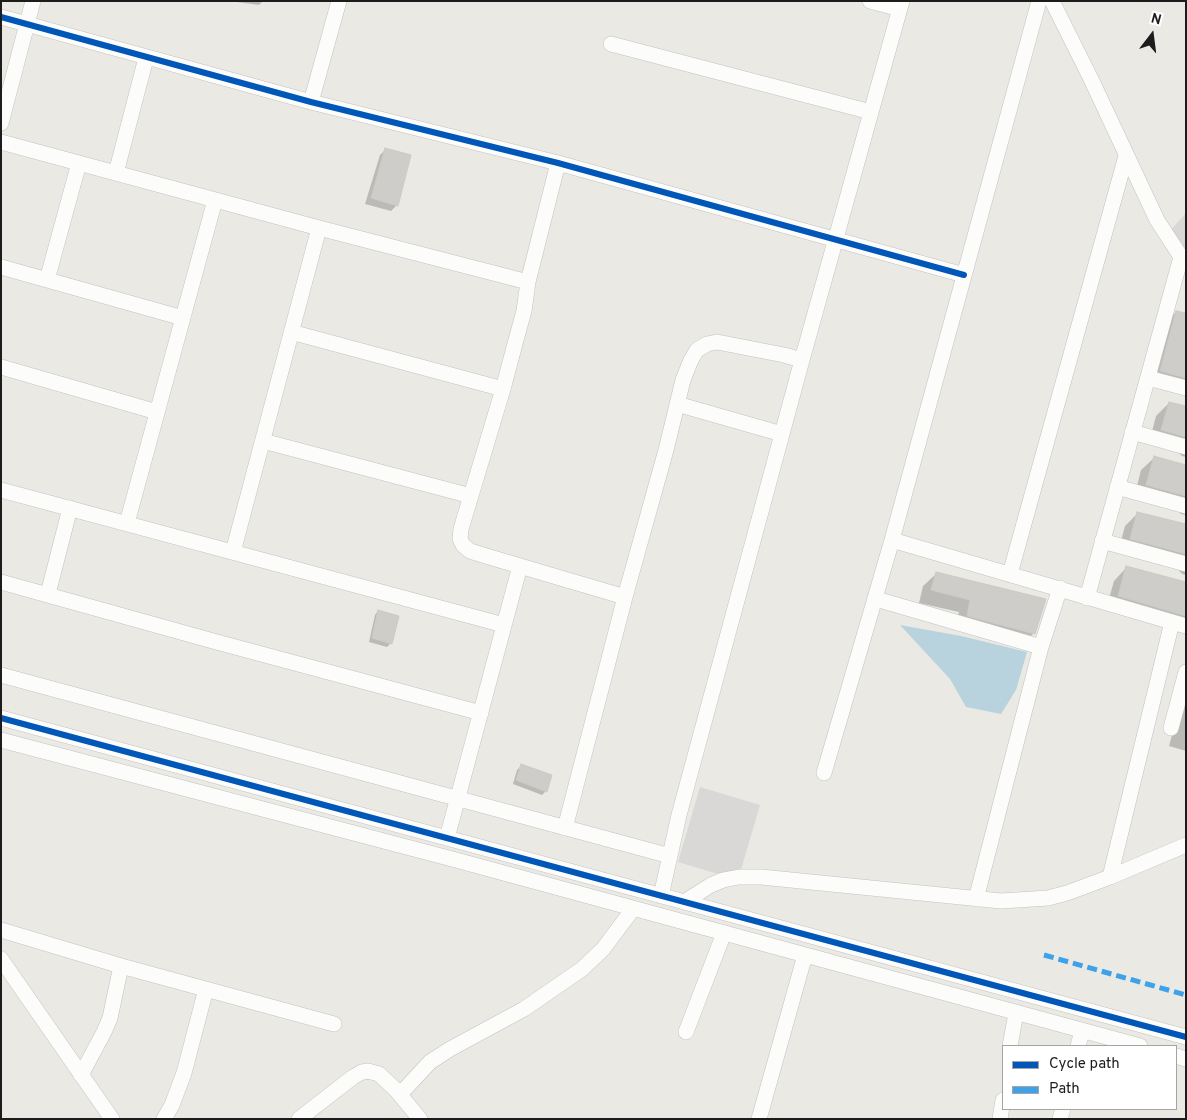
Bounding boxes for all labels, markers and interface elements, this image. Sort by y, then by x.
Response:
north arrow [1127,10,1177,60]
text: N [1149,11,1163,30]
legend [1002,1045,1177,1110]
text: Cycle path [1049,1055,1120,1074]
text: Path [1049,1080,1080,1099]

